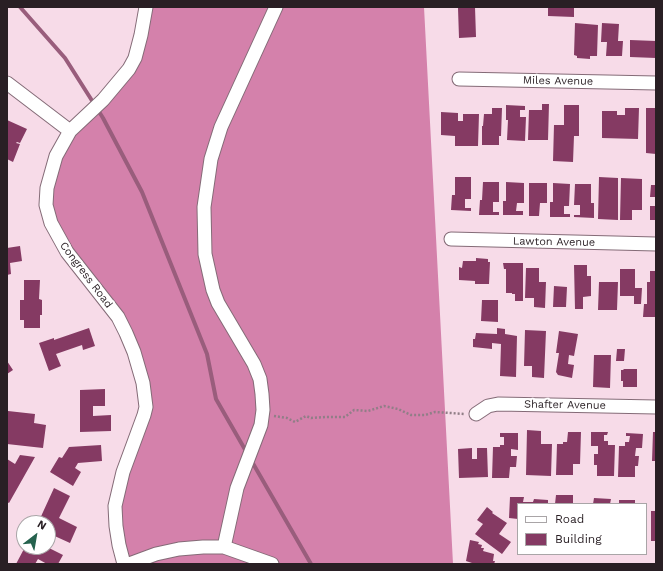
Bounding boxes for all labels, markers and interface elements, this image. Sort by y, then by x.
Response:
street label: Miles Avenue [523,74,593,88]
street label: Lawton Avenue [513,235,595,249]
street label: Congress Road [57,239,115,311]
street label: Shafter Avenue [524,398,606,412]
legend [517,503,647,555]
text: Road [555,512,584,526]
north arrow [16,515,56,555]
text: N [35,517,49,533]
text: Building [555,532,602,546]

